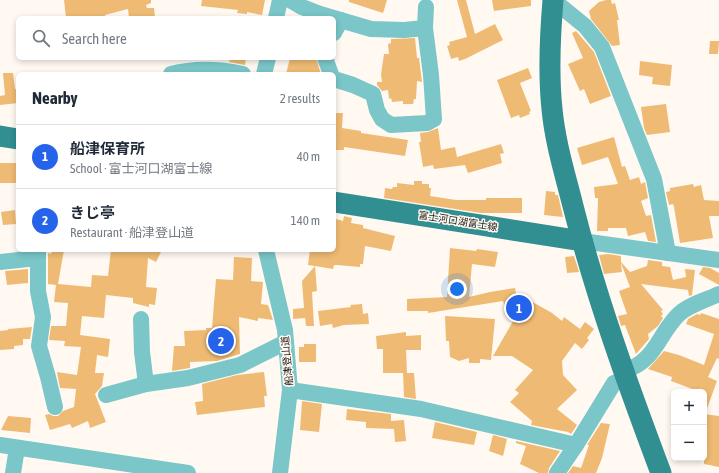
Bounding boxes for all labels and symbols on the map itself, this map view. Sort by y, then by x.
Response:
street label: 富士河口湖富士線 [418,209,498,233]
your location [447,279,467,299]
pin: 1 [506,293,532,323]
pin: 2 [208,326,234,356]
street label: 船津登山道 [279,336,295,386]

